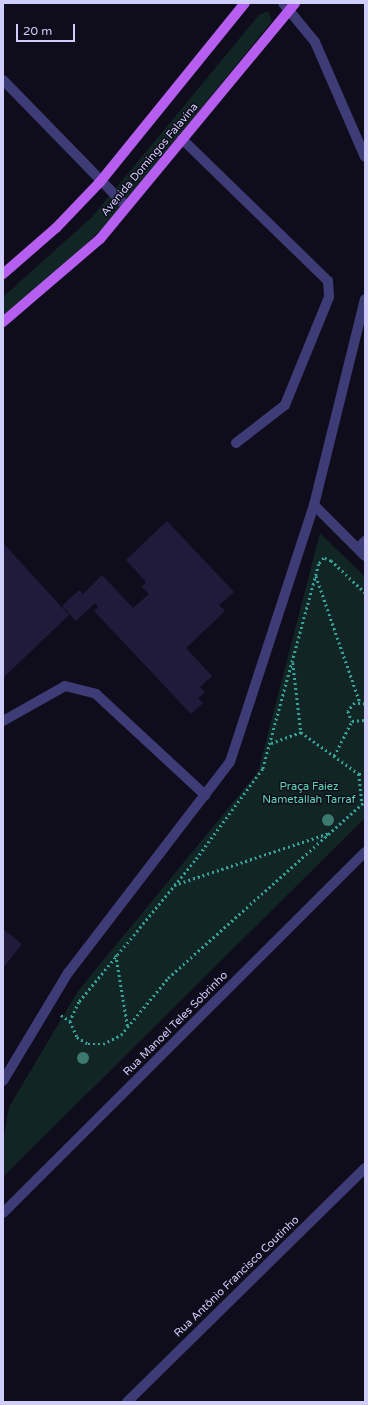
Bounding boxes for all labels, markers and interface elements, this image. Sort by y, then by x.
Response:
scale bar [18,16,77,42]
text: 20 m [23,24,52,38]
street label: Avenida Domingos Falavina [99,101,201,219]
park label: Praça Faiez Nametallah Tarraf [262,781,356,807]
street label: Rua Manoel Teles Sobrinho [121,969,231,1079]
street label: Rua Antônio Francisco Coutinho [172,1214,302,1340]

